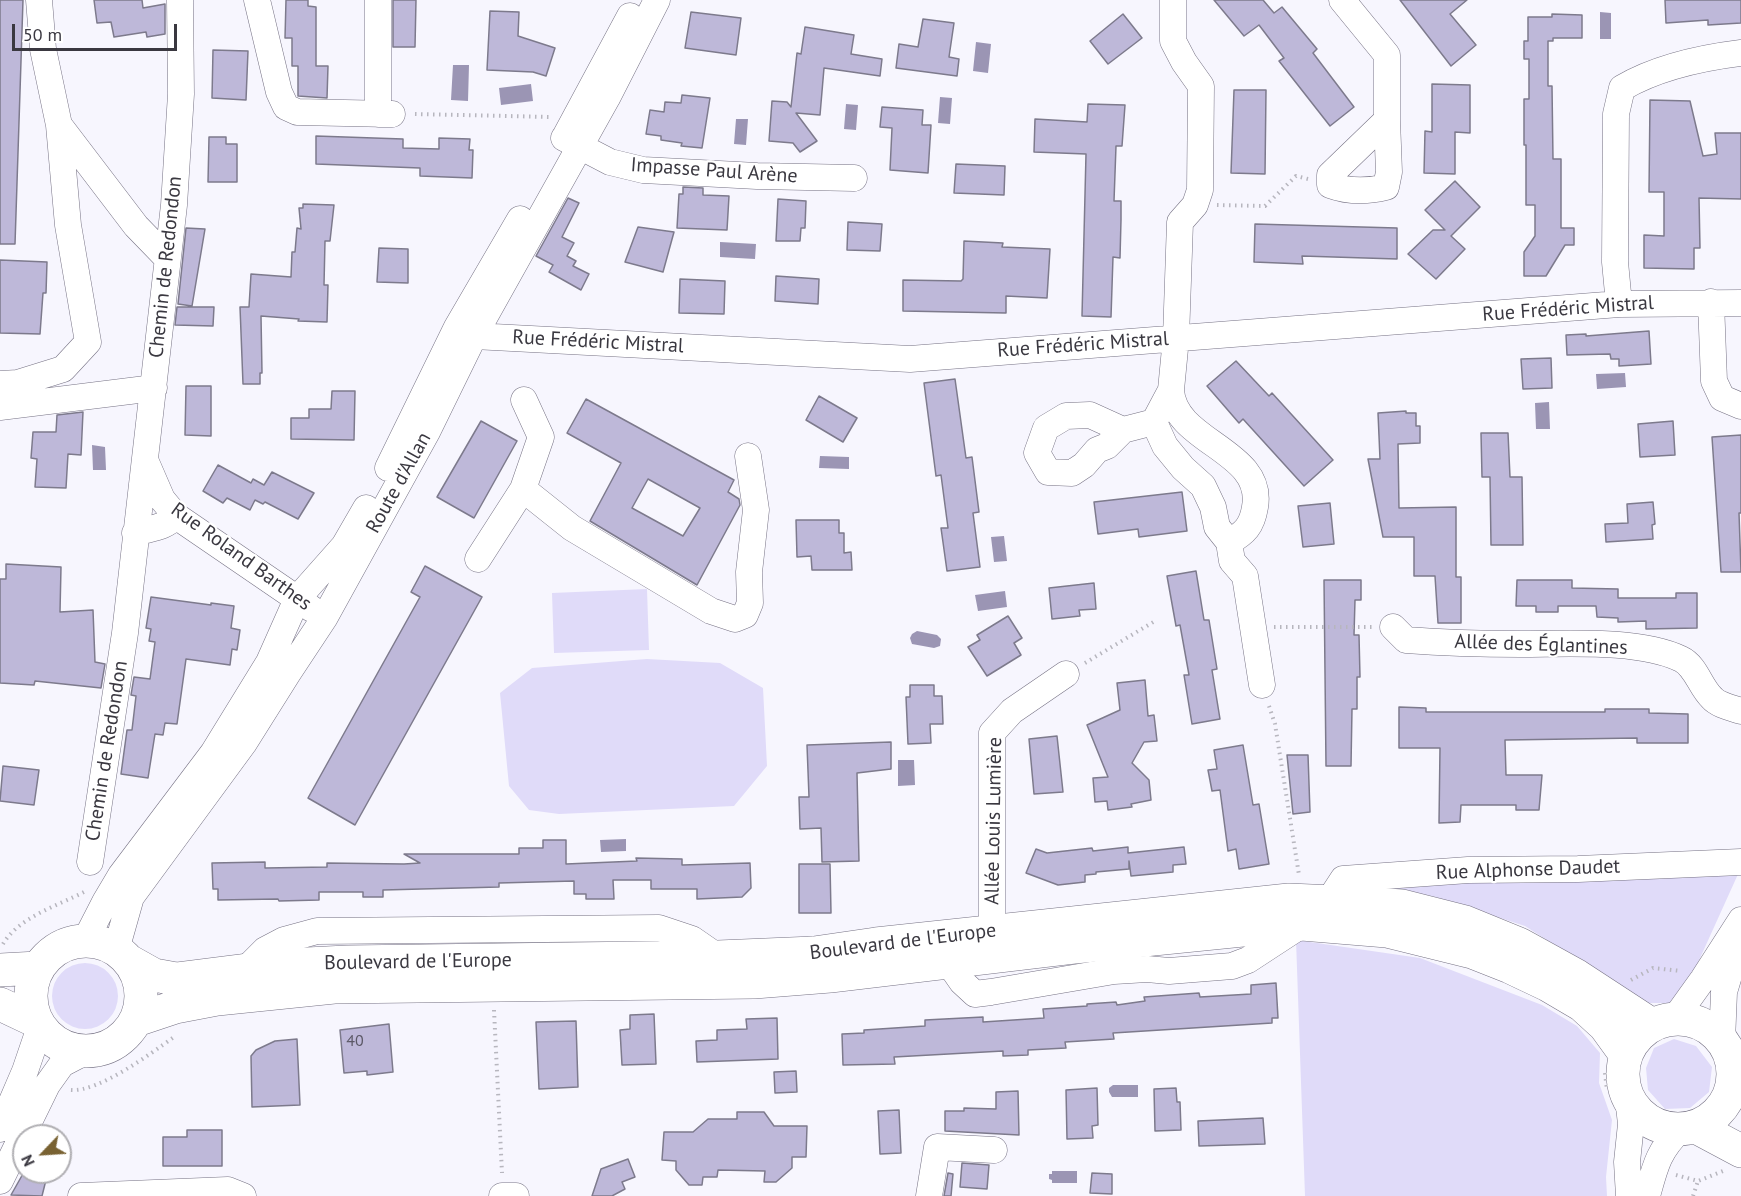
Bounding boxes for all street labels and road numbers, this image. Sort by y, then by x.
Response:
street label: Impasse Paul Arène [630,153,798,189]
street label: Chemin de Redondon [145,175,187,359]
street label: Rue Frédéric Mistral [1482,291,1654,327]
street label: Rue Frédéric Mistral [512,326,684,358]
street label: Rue Frédéric Mistral [997,327,1169,363]
street label: Route d'Allan [361,428,437,538]
street label: Rue Roland Barthes [166,498,316,616]
street label: Allée des Églantines [1454,630,1628,660]
street label: Chemin de Redondon [81,659,133,843]
street label: Allée Louis Lumière [981,737,1007,905]
street label: Rue Alphonse Daudet [1435,855,1621,885]
street label: Boulevard de l'Europe [808,919,998,965]
street label: Boulevard de l'Europe [324,948,512,976]

